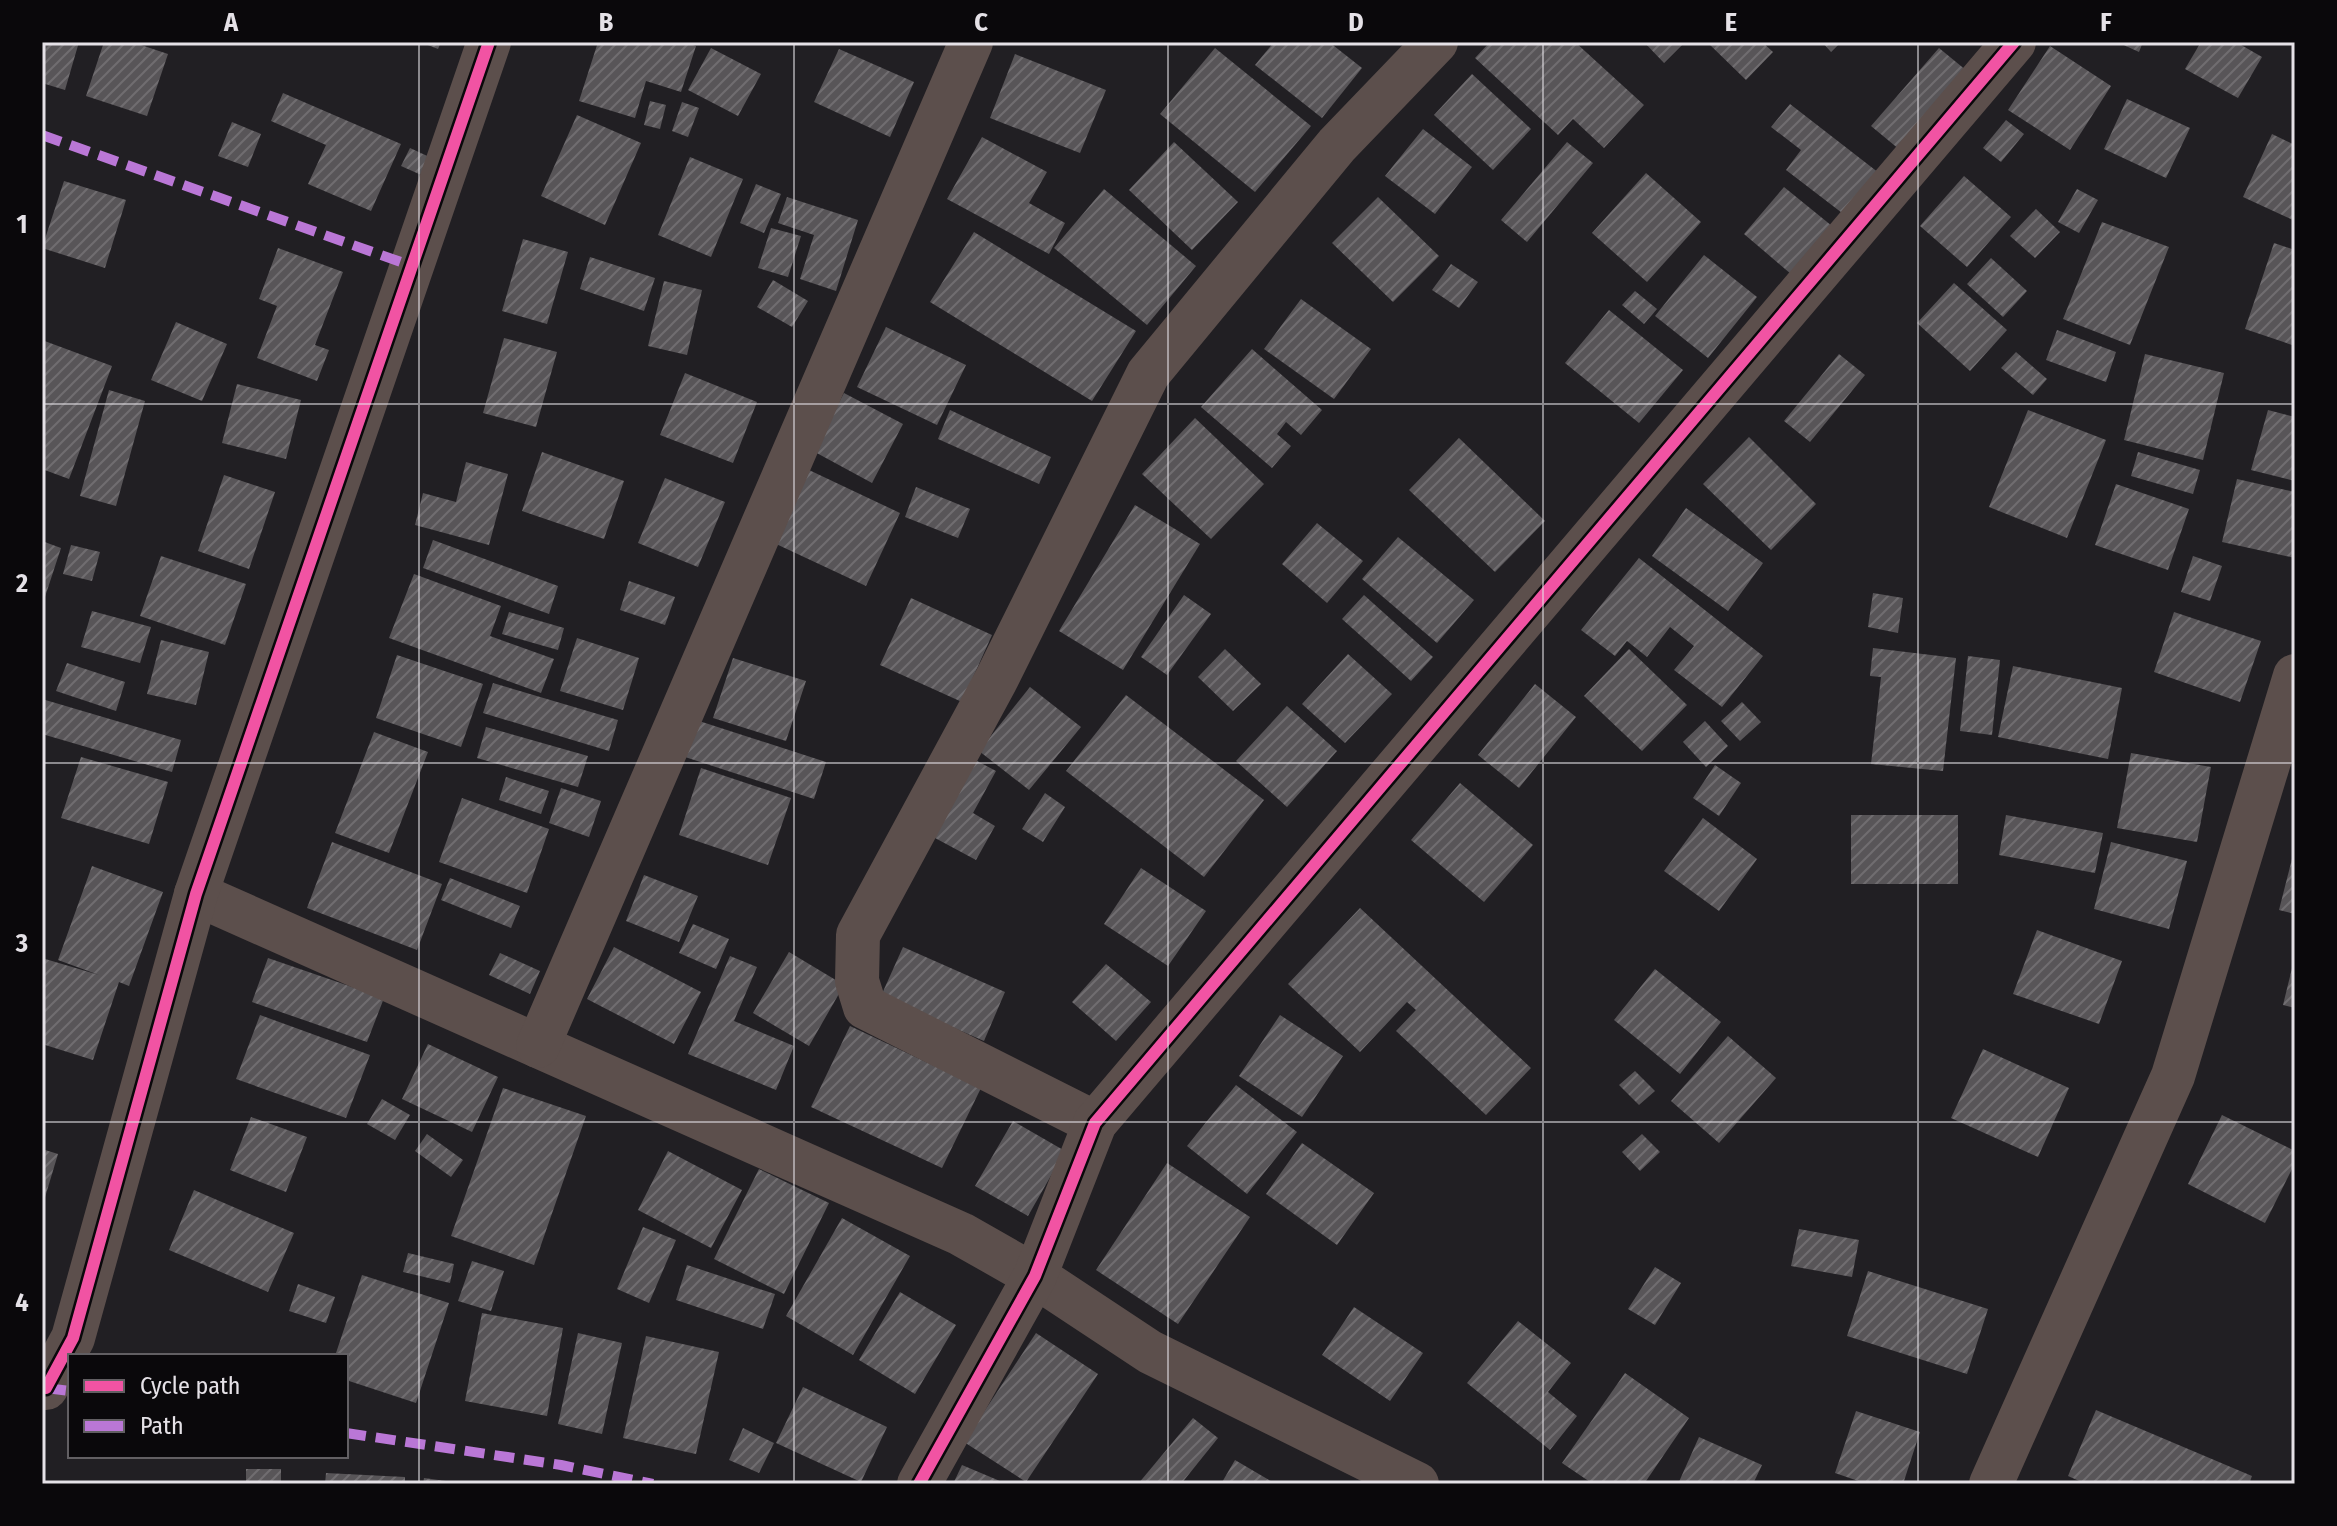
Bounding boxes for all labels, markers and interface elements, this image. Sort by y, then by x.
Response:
text: A [223,7,239,38]
text: B [599,7,614,38]
text: C [974,7,988,38]
text: D [1348,7,1364,38]
text: E [1725,7,1737,38]
text: F [2100,7,2112,38]
text: 1 [17,209,28,240]
text: 2 [15,568,28,599]
text: 3 [15,928,28,959]
text: 4 [15,1287,29,1318]
legend [68,1354,348,1458]
text: Cycle path [140,1372,240,1400]
text: Path [140,1412,184,1440]

